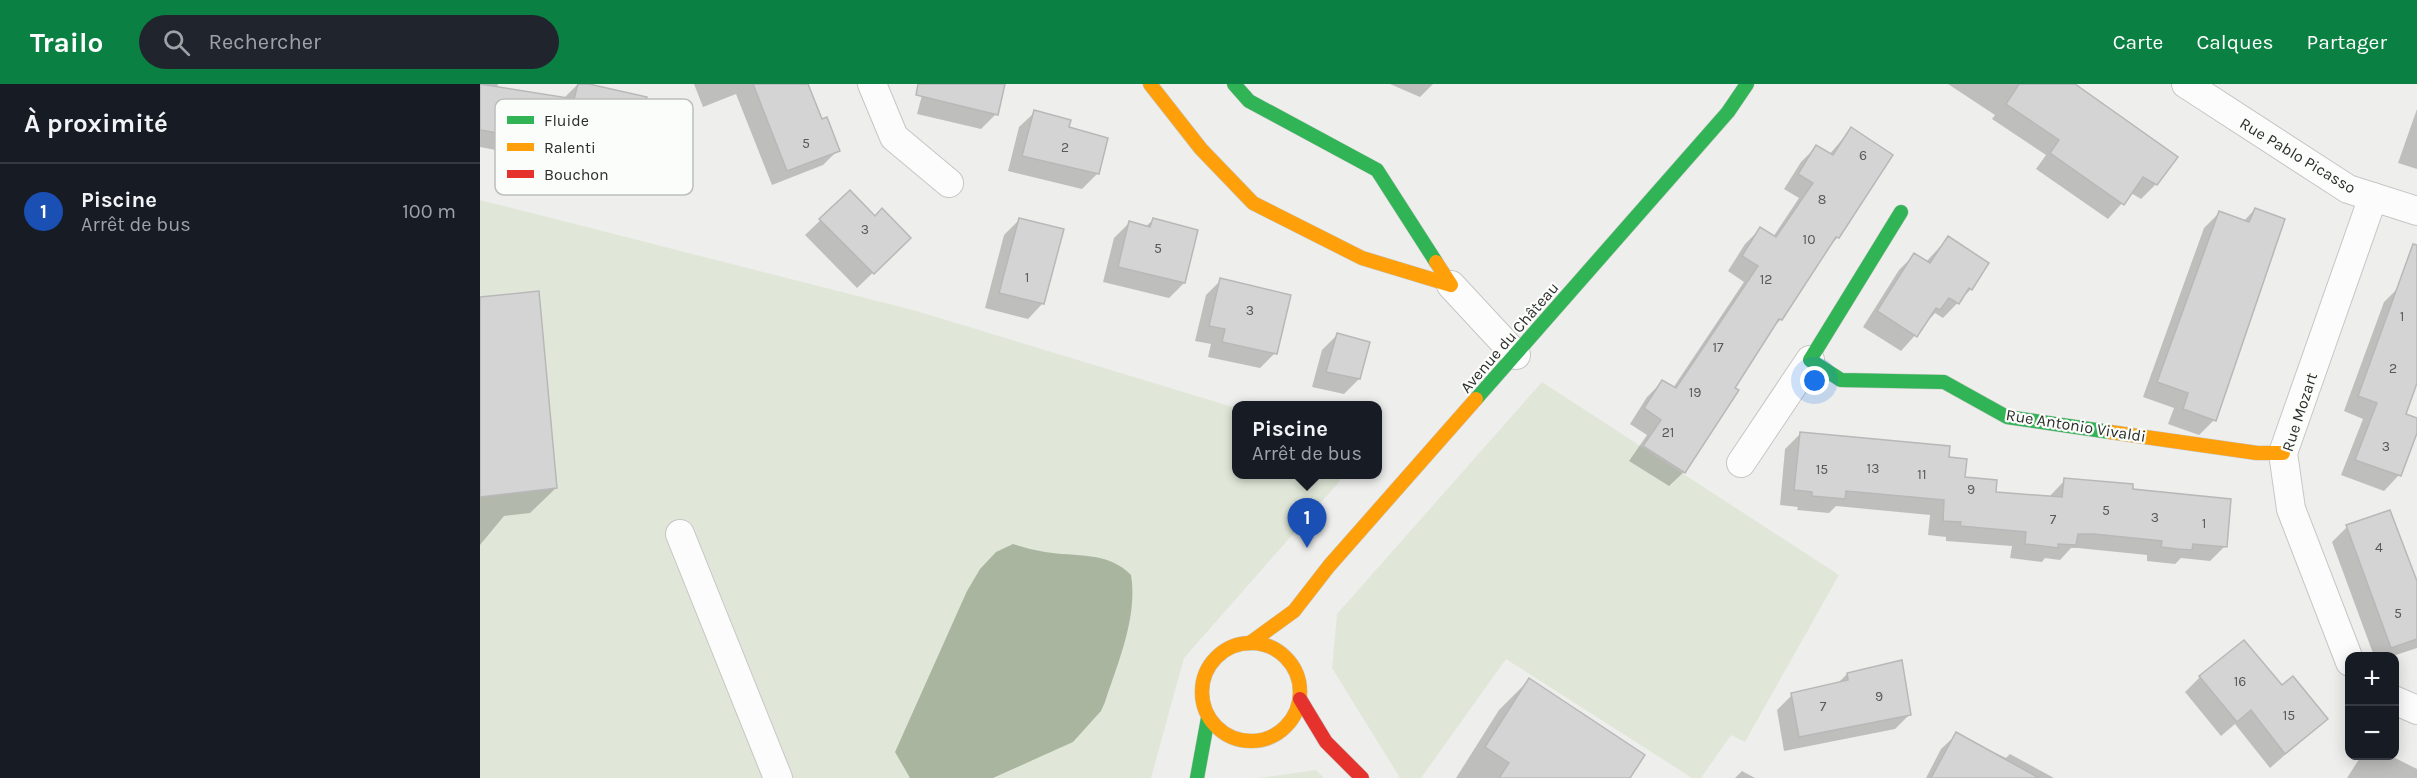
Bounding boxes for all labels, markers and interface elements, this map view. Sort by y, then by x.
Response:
search box [139,15,559,69]
text: Trailo [30,26,103,59]
icon: search [160,26,193,59]
text: Rechercher [208,29,321,55]
text: Carte [2113,30,2163,54]
text: Calques [2196,30,2274,54]
text: Partager [2307,30,2387,54]
legend [495,99,693,195]
text: À proximité [24,108,168,139]
text: Fluide [544,111,589,130]
street label: Rue Pablo Picasso [2236,113,2359,198]
house number: 5 [802,135,810,152]
text: Ralenti [544,138,596,157]
house number: 2 [1061,139,1069,156]
house number: 6 [1859,147,1867,164]
text: Bouchon [544,165,609,184]
text: Piscine [81,187,157,213]
house number: 8 [1818,191,1826,208]
text: 1 [40,200,47,223]
text: 100 m [402,200,456,223]
text: Arrêt de bus [81,213,191,236]
house number: 3 [861,221,869,238]
house number: 10 [1803,231,1815,248]
house number: 5 [1154,240,1162,257]
house number: 1 [1025,269,1029,286]
house number: 12 [1760,271,1772,288]
street label: Avenue du Château [1456,278,1563,397]
house number: 3 [1246,302,1254,319]
house number: 1 [2400,308,2404,325]
house number: 17 [1712,339,1724,356]
house number: 2 [2389,360,2397,377]
your location [1800,366,1829,395]
street label: Rue Mozart [2278,370,2321,454]
house number: 19 [1689,384,1701,401]
popup [1232,401,1382,479]
street label: Rue Antonio Vivaldi [2005,405,2147,446]
text: Piscine [1252,416,1328,442]
house number: 21 [1662,424,1674,441]
house number: 3 [2382,438,2390,455]
text: Arrêt de bus [1252,442,1362,465]
house number: 13 [1867,460,1879,477]
house number: 15 [1816,461,1828,478]
house number: 11 [1917,466,1927,483]
house number: 9 [1967,481,1975,498]
pin: 1 [1288,498,1326,548]
house number: 5 [2102,502,2110,519]
house number: 3 [2151,509,2159,526]
house number: 7 [2050,511,2057,528]
house number: 1 [2202,515,2206,532]
house number: 4 [2375,539,2383,556]
house number: 5 [2394,605,2402,622]
map controls [2345,652,2399,760]
button: + [2345,652,2399,706]
house number: 16 [2234,673,2246,690]
house number: 9 [1875,688,1883,705]
house number: 7 [1820,698,1827,715]
button: − [2345,706,2399,760]
house number: 15 [2283,707,2295,724]

